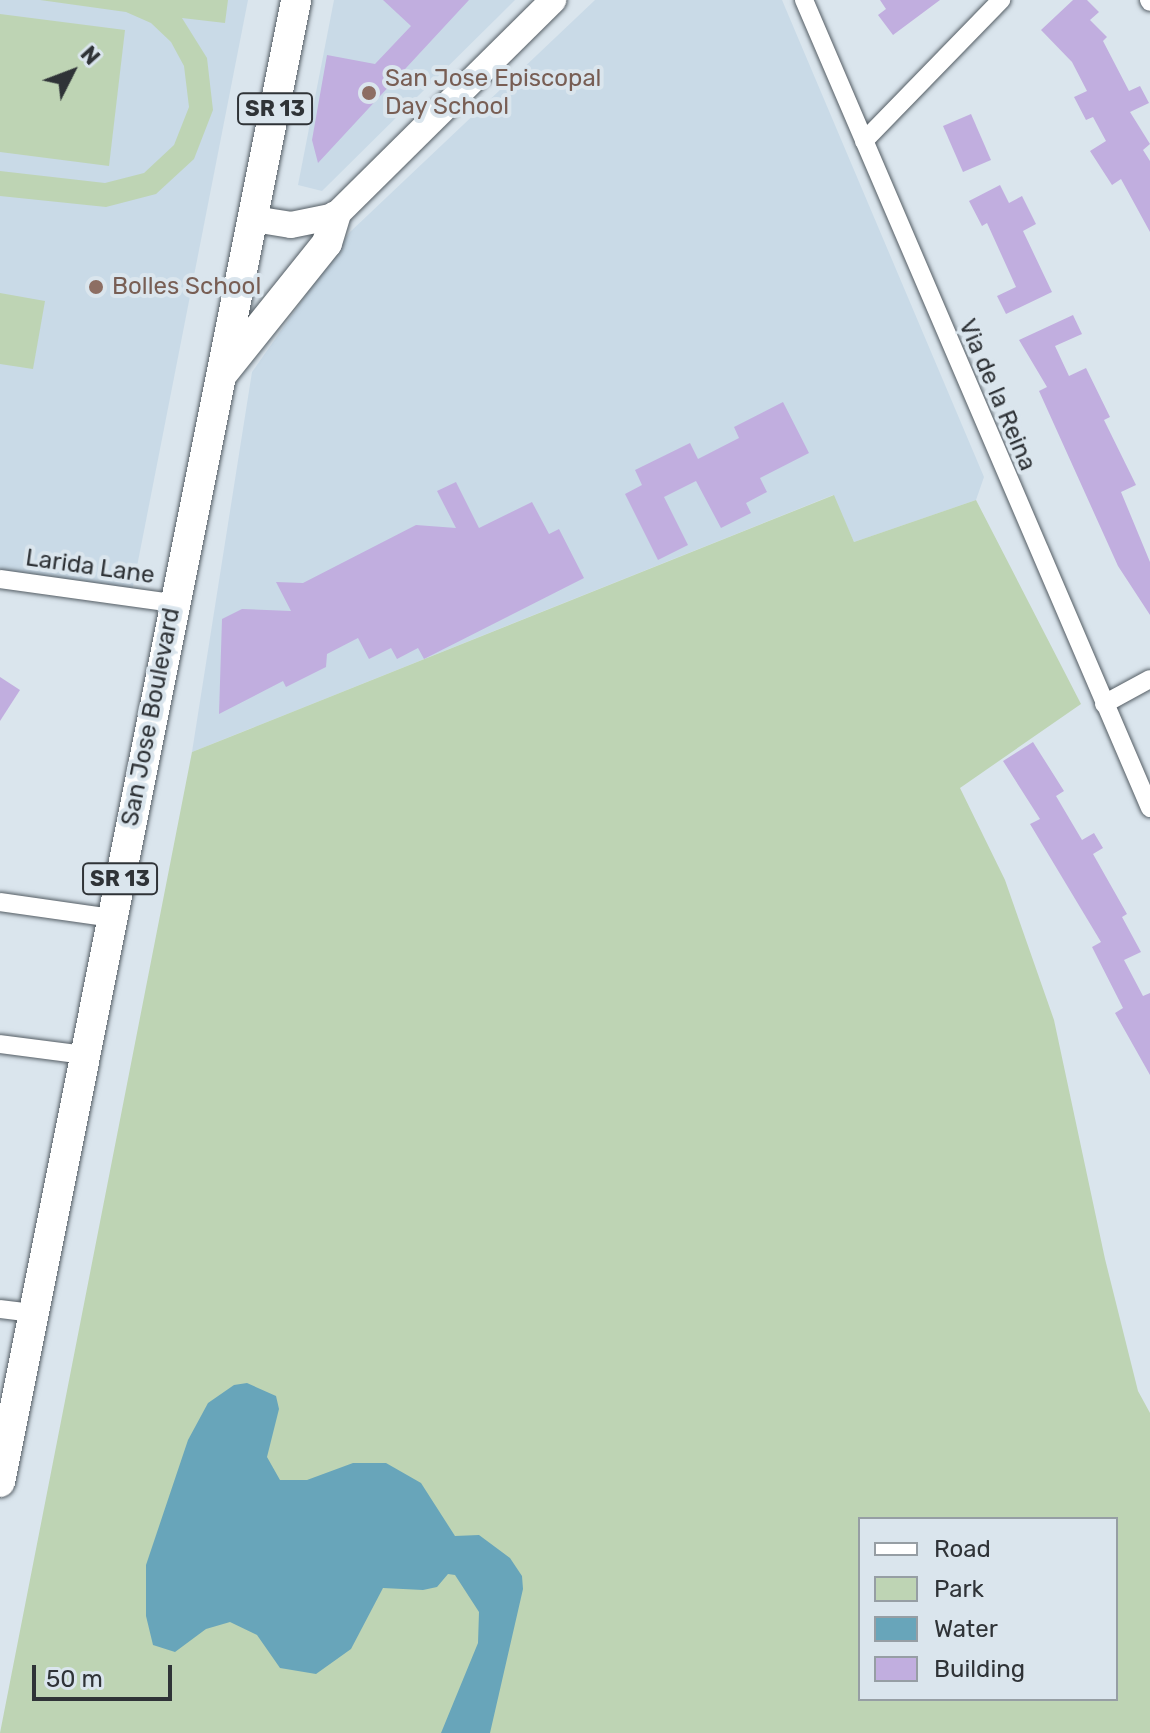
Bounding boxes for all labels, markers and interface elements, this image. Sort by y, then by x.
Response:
north arrow [32,32,112,112]
text: N [75,41,106,71]
place label: San Jose Episcopal Day School [385,65,601,121]
marker: San Jose Episcopal Day School [360,84,378,102]
road number: SR 13 [237,91,313,127]
place label: Bolles School [112,273,261,301]
marker: Bolles School [87,278,105,296]
street label: Via de la Reina [952,315,1042,475]
street label: Larida Lane [24,544,156,590]
street label: San Jose Boulevard [116,606,186,828]
road number: SR 13 [82,861,158,897]
legend [858,1517,1118,1701]
text: Road [934,1535,991,1563]
text: Park [934,1575,984,1603]
text: Water [934,1615,998,1643]
scale bar [36,1649,176,1699]
text: Building [934,1655,1025,1683]
text: 50 m [46,1665,103,1693]

